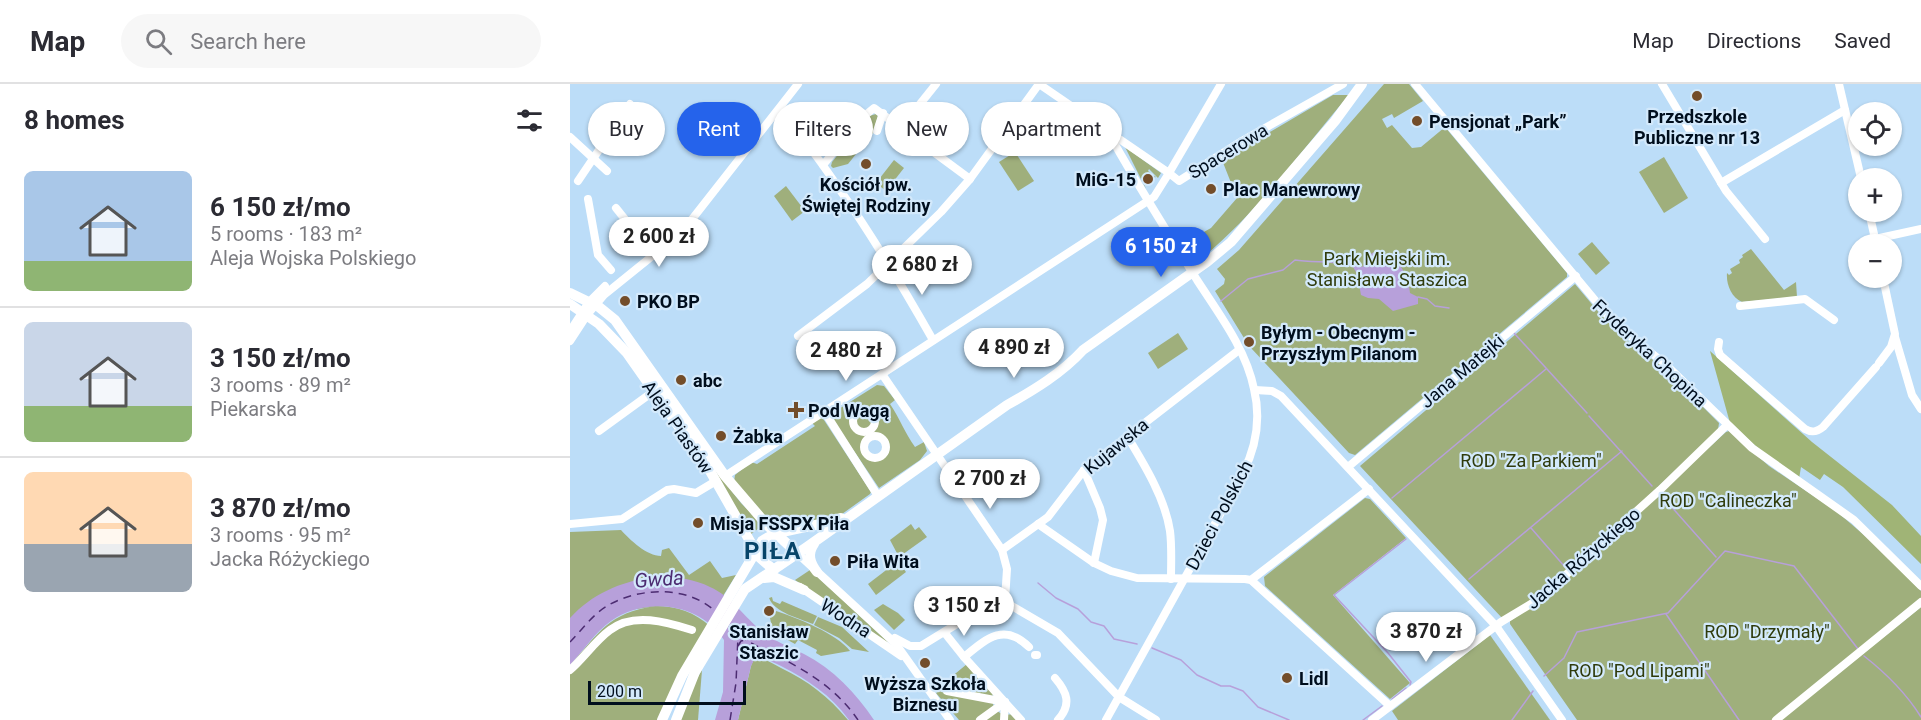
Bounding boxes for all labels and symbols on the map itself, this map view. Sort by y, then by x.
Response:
marker: Przedszkole Publiczne nr 13 [1690,89,1704,103]
place label: Przedszkole Publiczne nr 13 [1634,106,1760,148]
place label: Pensjonat „Park” [1429,111,1567,132]
marker: Pensjonat „Park” [1410,114,1424,128]
street label: Spacerowa [1184,119,1272,183]
marker: Kościół pw. Świętej Rodziny [859,157,873,171]
place label: MiG-15 [1075,169,1136,190]
marker: MiG-15 [1141,172,1155,186]
place label: Kościół pw. Świętej Rodziny [802,174,931,216]
place label: Plac Manewrowy [1223,179,1361,200]
marker: Plac Manewrowy [1204,182,1218,196]
pin: 2 600 zł [597,217,721,268]
pin: 6 150 zł [1099,227,1223,278]
pin: 2 680 zł [860,245,984,296]
park label: Park Miejski im. Stanisława Staszica [1307,248,1467,290]
place label: PKO BP [637,291,700,312]
marker: PKO BP [618,294,632,308]
street label: Fryderyka Chopina [1589,295,1711,411]
place label: Byłym - Obecnym - Przyszłym Pilanom [1261,322,1417,364]
pin: 4 890 zł [952,328,1076,379]
street label: Jana Matejki [1416,330,1508,412]
pin: 2 480 zł [784,331,908,382]
marker: Byłym - Obecnym - Przyszłym Pilanom [1242,335,1256,349]
place label: abc [693,370,722,391]
marker: abc [674,373,688,387]
street label: Aleja Piastów [638,377,718,478]
place label: Pod Wagą [808,400,890,421]
marker: Pod Wagą [789,403,803,417]
street label: Kujawska [1080,414,1152,478]
place label: Żabka [733,426,783,447]
marker: Żabka [714,429,728,443]
park label: ROD "Za Parkiem" [1460,450,1602,471]
street label: Dzieci Polskich [1181,457,1257,573]
pin: 2 700 zł [928,459,1052,510]
park label: ROD "Calineczka" [1659,490,1797,511]
street label: Jacka Różyckiego [1522,503,1644,613]
place label: Misja FSSPX Piła [710,513,850,534]
marker: Misja FSSPX Piła [691,516,705,530]
district label: PIŁA [744,537,802,565]
place label: Piła Wita [847,551,920,572]
marker: Piła Wita [828,554,842,568]
water label: Gwda [634,565,684,593]
pin: 3 150 zł [902,586,1026,637]
street label: Wodna [817,594,875,642]
marker: Stanisław Staszic [762,604,776,618]
pin: 3 870 zł [1364,612,1488,663]
place label: Stanisław Staszic [729,621,809,663]
park label: ROD "Drzymały" [1704,621,1830,642]
marker: Wyższa Szkoła Biznesu [918,656,932,670]
park label: ROD "Pod Lipami" [1568,660,1710,681]
place label: Lidl [1299,668,1328,689]
marker: Lidl [1280,671,1294,685]
place label: Wyższa Szkoła Biznesu [864,673,986,715]
scale bar [588,678,746,706]

